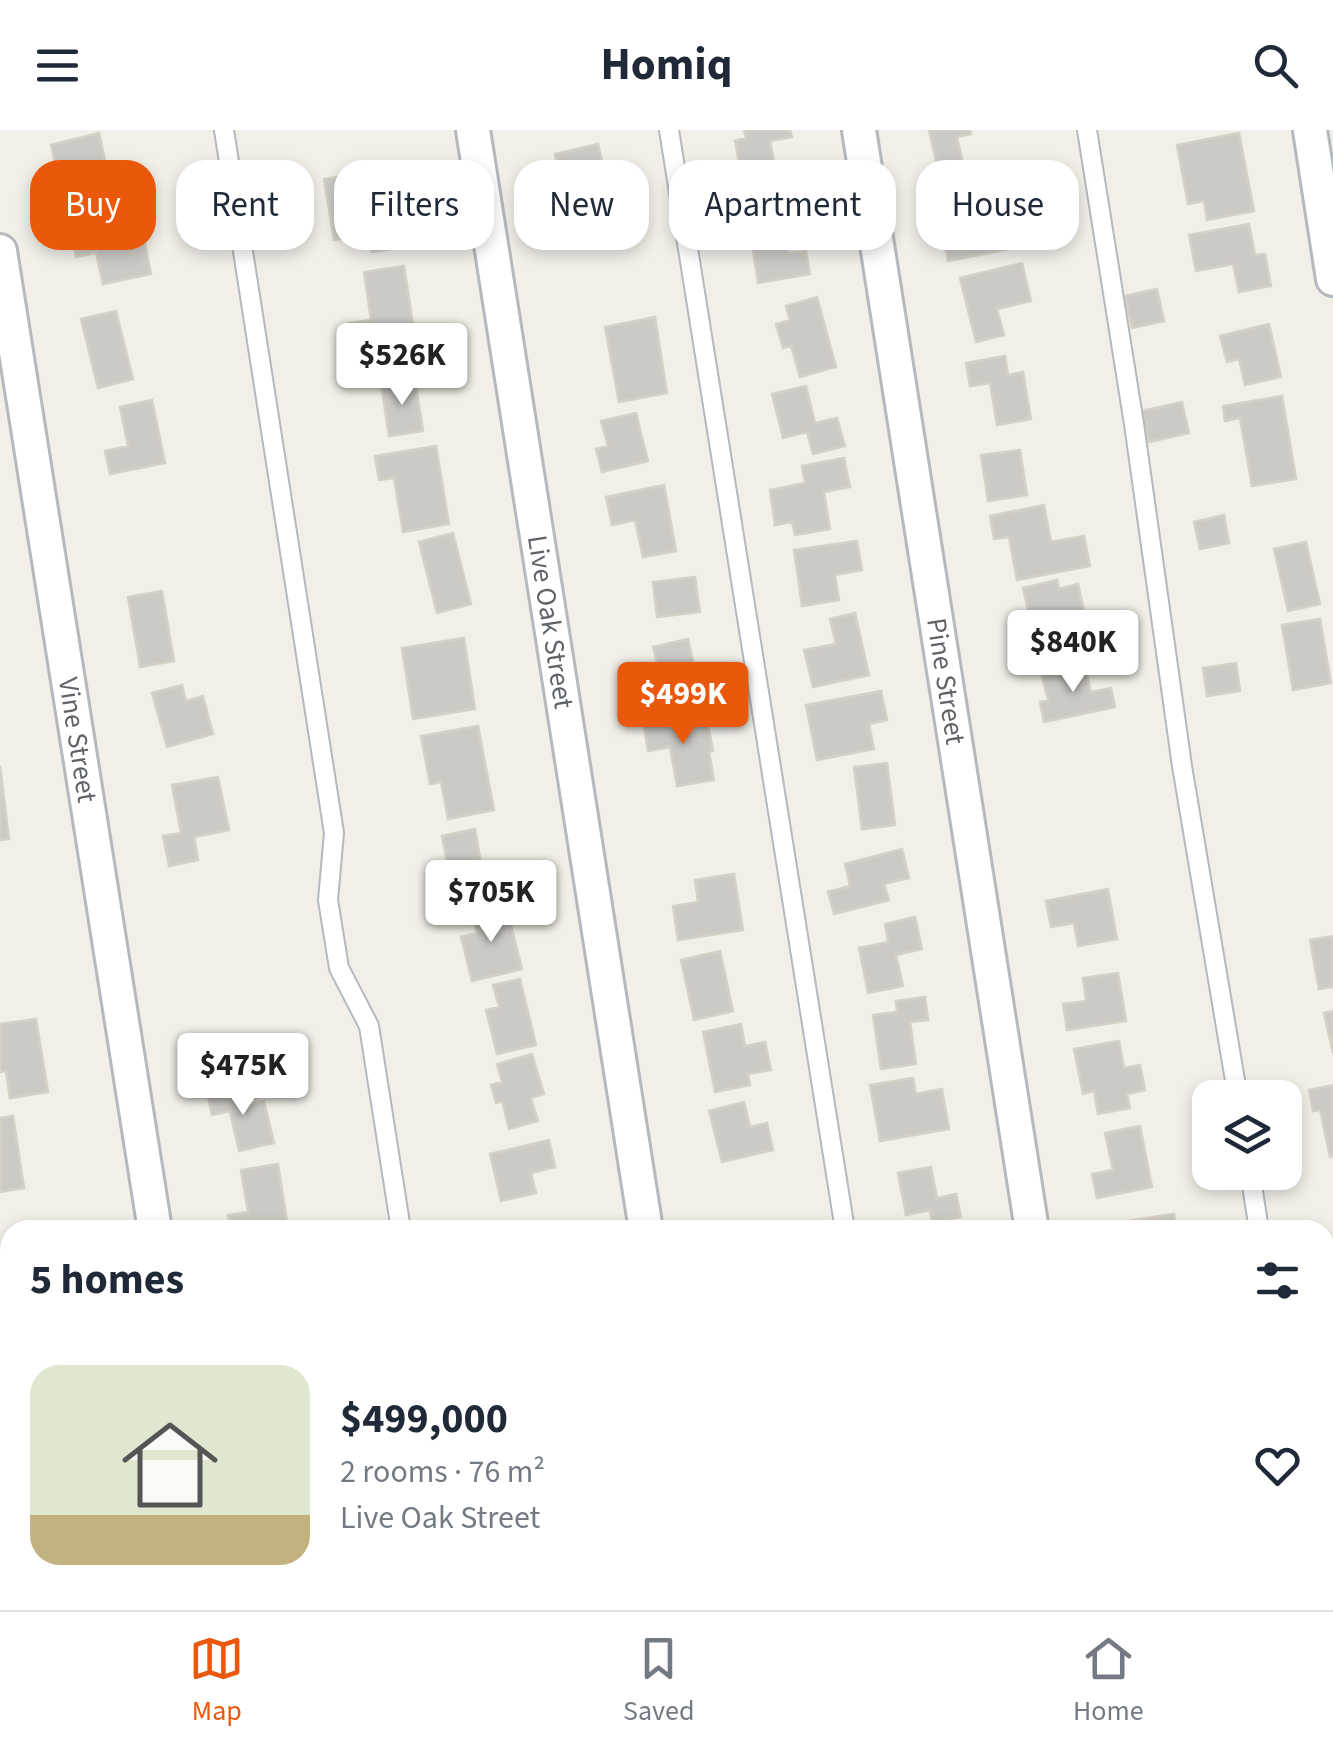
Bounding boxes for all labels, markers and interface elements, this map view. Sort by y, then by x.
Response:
text: Homiq [600,33,733,97]
icon: menu [30,38,85,93]
icon: search [1248,38,1303,93]
chip: Buy [30,160,156,250]
chip: Rent [176,160,314,250]
chip: Filters [334,160,494,250]
chip: New [514,160,649,250]
chip: Apartment [669,160,896,250]
chip: House [916,160,1079,250]
pin: $526K [332,323,472,408]
text: $526K [358,332,446,378]
street label: Live Oak Street [517,532,584,712]
pin: $840K [1003,610,1143,695]
street label: Pine Street [916,615,975,748]
text: $840K [1029,619,1117,665]
pin: $499K [613,662,753,747]
text: $499K [639,671,727,717]
street label: Vine Street [48,674,107,806]
pin: $705K [421,860,561,945]
text: $705K [447,869,535,915]
pin: $475K [173,1033,313,1118]
text: $475K [199,1042,287,1088]
map controls [1192,1080,1302,1190]
button: layers [1192,1080,1302,1190]
text: 5 homes [30,1250,184,1310]
icon: filters [1250,1253,1305,1308]
text: $499,000 [340,1389,508,1449]
icon: home [110,1405,230,1525]
icon: heart [1250,1438,1305,1493]
text: 2 rooms · 76 m² [340,1449,545,1495]
text: Live Oak Street [340,1495,540,1541]
tab: Map [189,1631,244,1731]
tab: Saved [623,1631,694,1731]
tab: Home [1073,1631,1144,1731]

